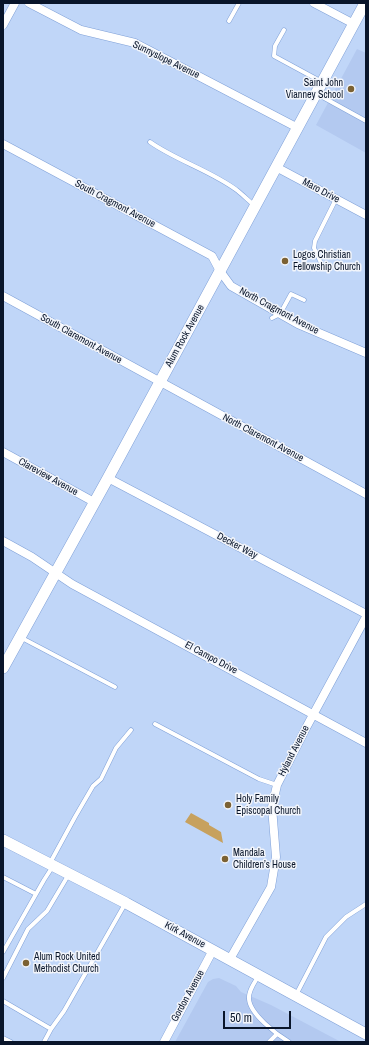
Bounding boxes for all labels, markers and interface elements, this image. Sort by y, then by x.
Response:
street label: Sunnyslope Avenue [131,39,201,81]
place label: Saint John Vianney School [286,77,343,100]
marker: Saint John Vianney School [346,84,356,94]
street label: Maro Drive [300,176,342,206]
street label: South Cragmont Avenue [73,178,157,230]
place label: Logos Christian Fellowship Church [293,249,360,272]
marker: Logos Christian Fellowship Church [280,256,290,266]
street label: North Cragmont Avenue [237,285,321,337]
street label: Alum Rock Avenue [163,303,207,369]
street label: South Claremont Avenue [38,312,124,366]
street label: North Claremont Avenue [220,412,306,464]
street label: Clareview Avenue [16,456,80,498]
street label: Decker Way [215,530,259,562]
street label: El Campo Drive [183,639,239,677]
street label: Hyland Avenue [276,724,312,778]
place label: Holy Family Episcopal Church [236,793,301,816]
marker: Holy Family Episcopal Church [223,800,233,810]
place label: Mandala Children’s House [233,847,296,870]
marker: Mandala Children’s House [220,854,230,864]
street label: Kirk Avenue [163,919,207,951]
place label: Alum Rock United Methodist Church [34,951,100,974]
marker: Alum Rock United Methodist Church [21,958,31,968]
street label: Gordon Avenue [169,968,207,1024]
scale bar [225,1003,293,1029]
text: 50 m [230,1010,252,1026]

